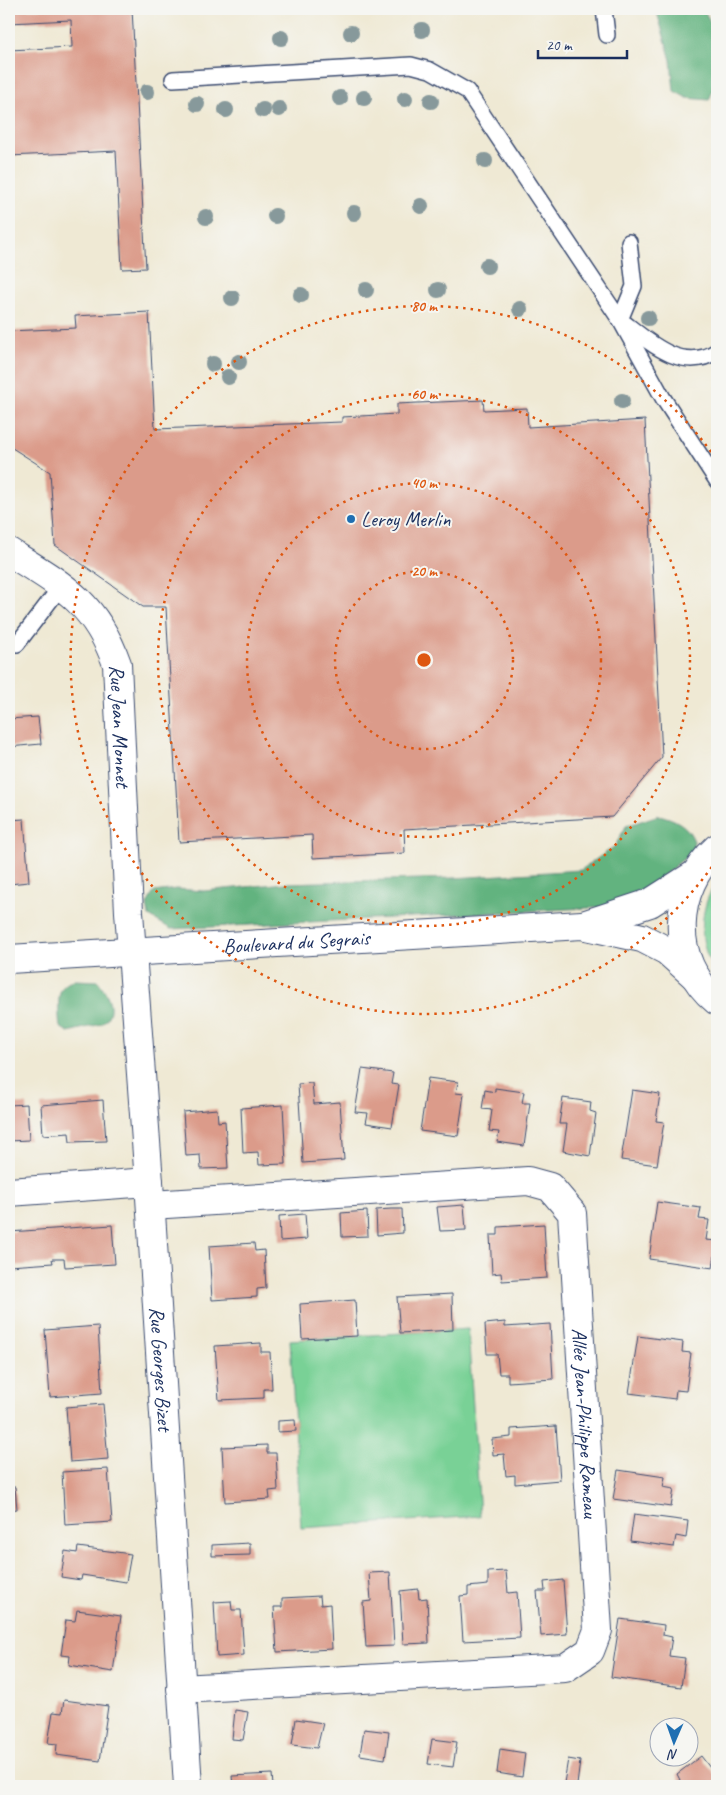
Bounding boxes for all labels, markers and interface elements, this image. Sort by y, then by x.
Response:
scale bar [538,28,627,60]
text: 20 m [546,36,573,55]
text: 80 m [411,297,438,316]
text: 60 m [411,385,438,404]
text: 40 m [411,474,438,493]
place label: Leroy Merlin [361,506,451,532]
marker: Leroy Merlin [345,513,357,525]
text: 20 m [411,562,438,581]
centre of rings [415,651,433,669]
street label: Rue Jean Monnet [104,664,136,790]
street label: Boulevard du Segrais [222,925,372,959]
street label: Rue Georges Bizet [144,1306,178,1434]
street label: Allée Jean-Philippe Rameau [566,1327,604,1520]
north arrow [648,1718,698,1768]
text: N [667,1746,678,1763]

